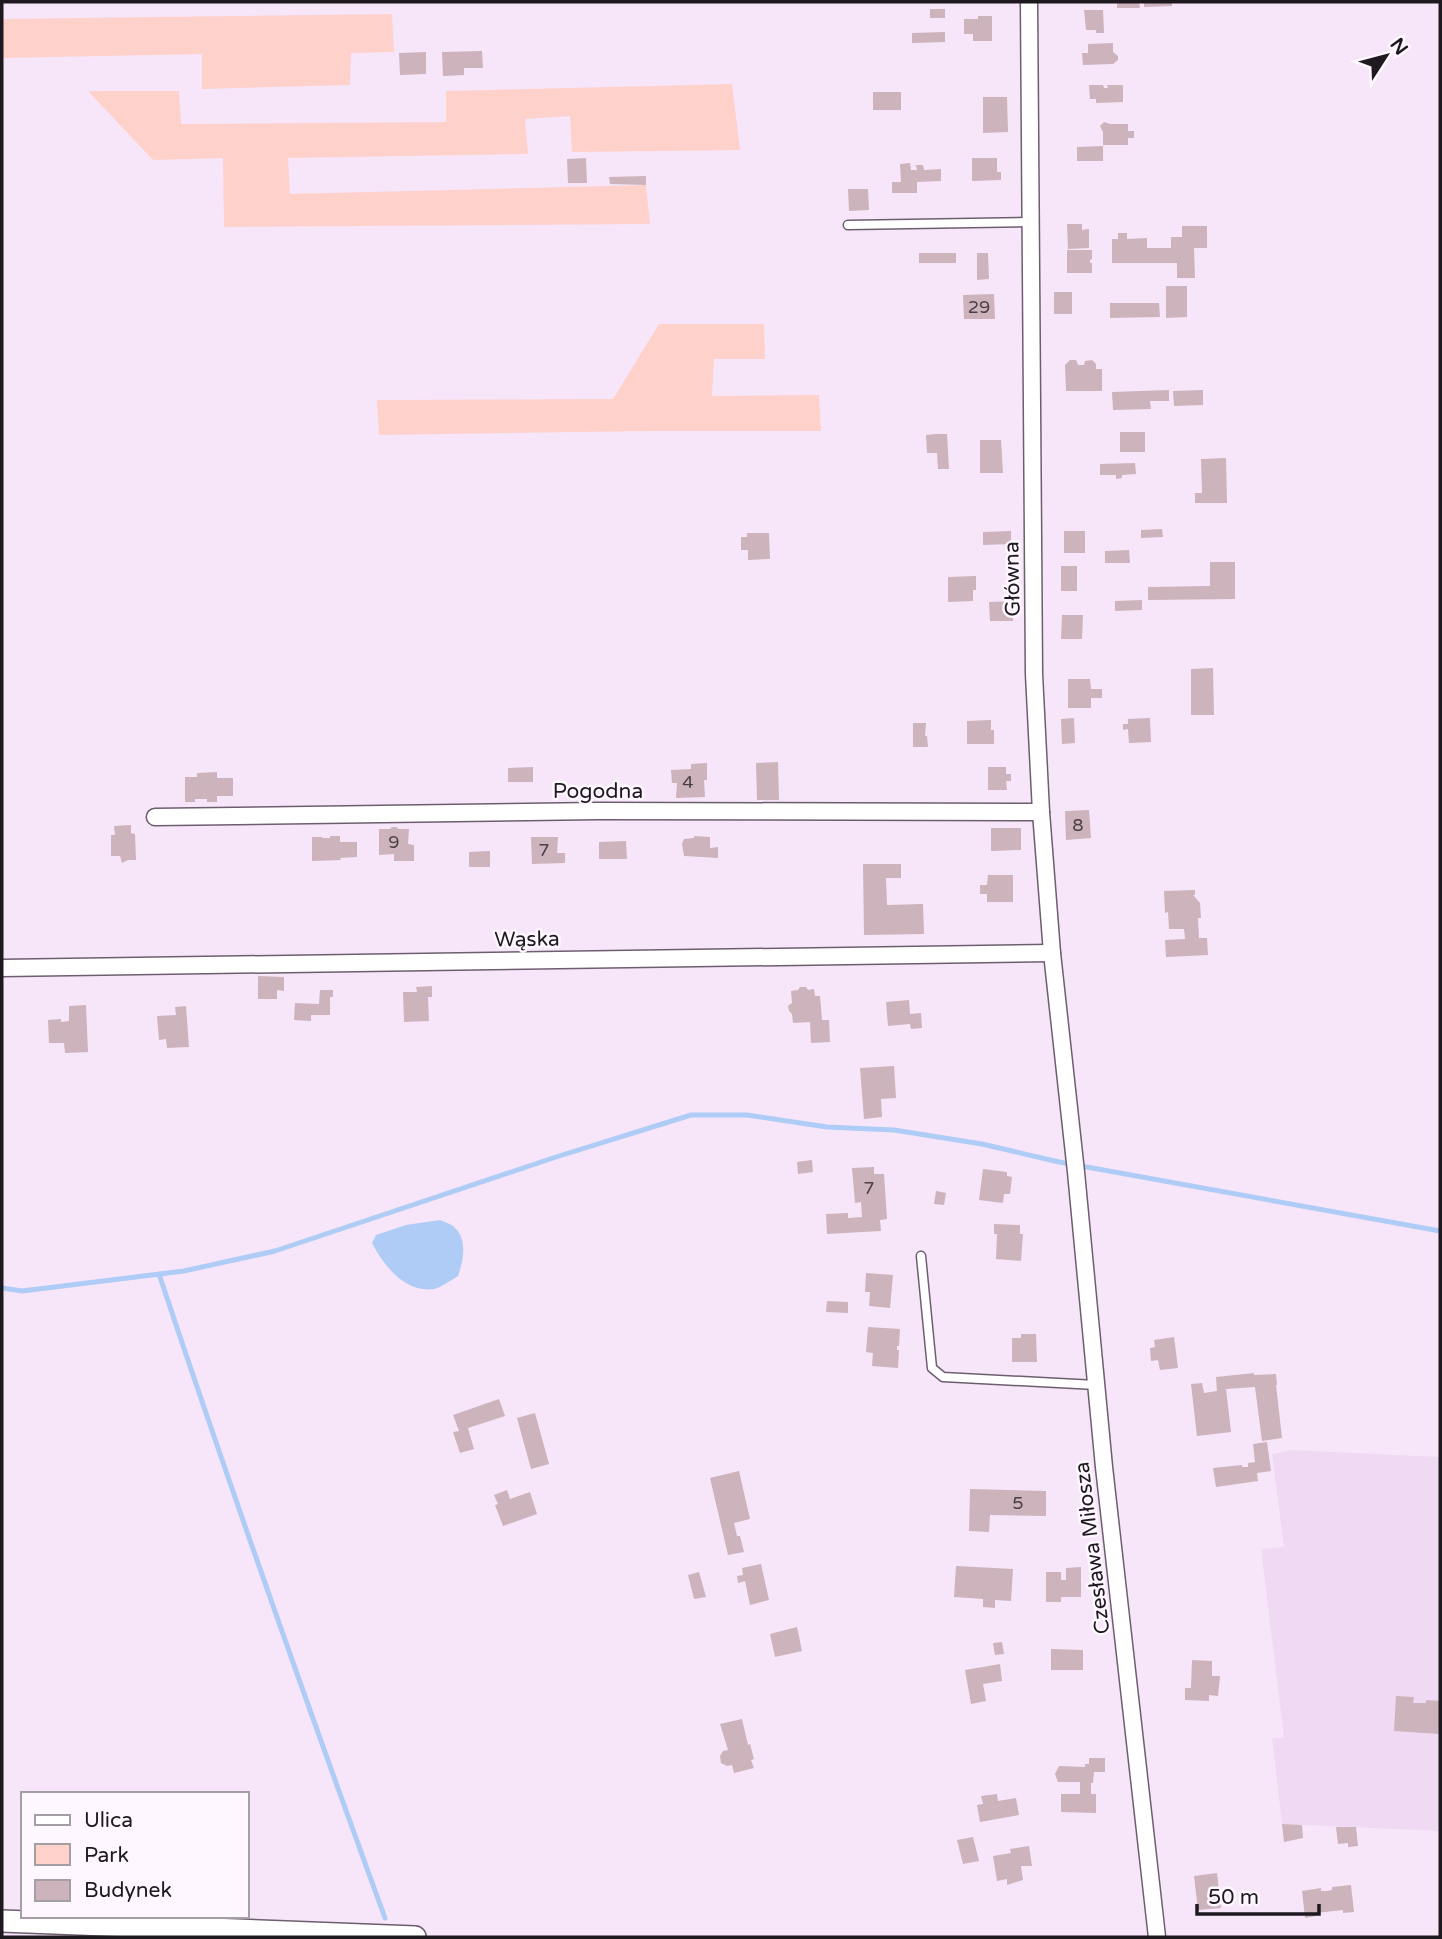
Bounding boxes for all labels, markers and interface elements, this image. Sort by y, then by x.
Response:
north arrow [1351,21,1421,91]
text: N [1386,34,1412,59]
house number: 29 [968,296,990,318]
street label: Główna [999,541,1026,617]
house number: 4 [682,771,694,793]
street label: Pogodna [553,779,643,804]
house number: 8 [1072,814,1084,836]
house number: 9 [388,831,400,853]
house number: 7 [538,839,550,861]
street label: Wąska [494,926,560,953]
house number: 7 [863,1177,875,1199]
street label: Czesława Miłosza [1070,1460,1115,1636]
house number: 5 [1012,1492,1024,1514]
legend [21,1792,248,1918]
text: Ulica [84,1808,133,1833]
text: Park [84,1843,129,1868]
scale bar [1197,1872,1320,1916]
text: Budynek [84,1878,172,1903]
text: 50 m [1208,1885,1259,1910]

